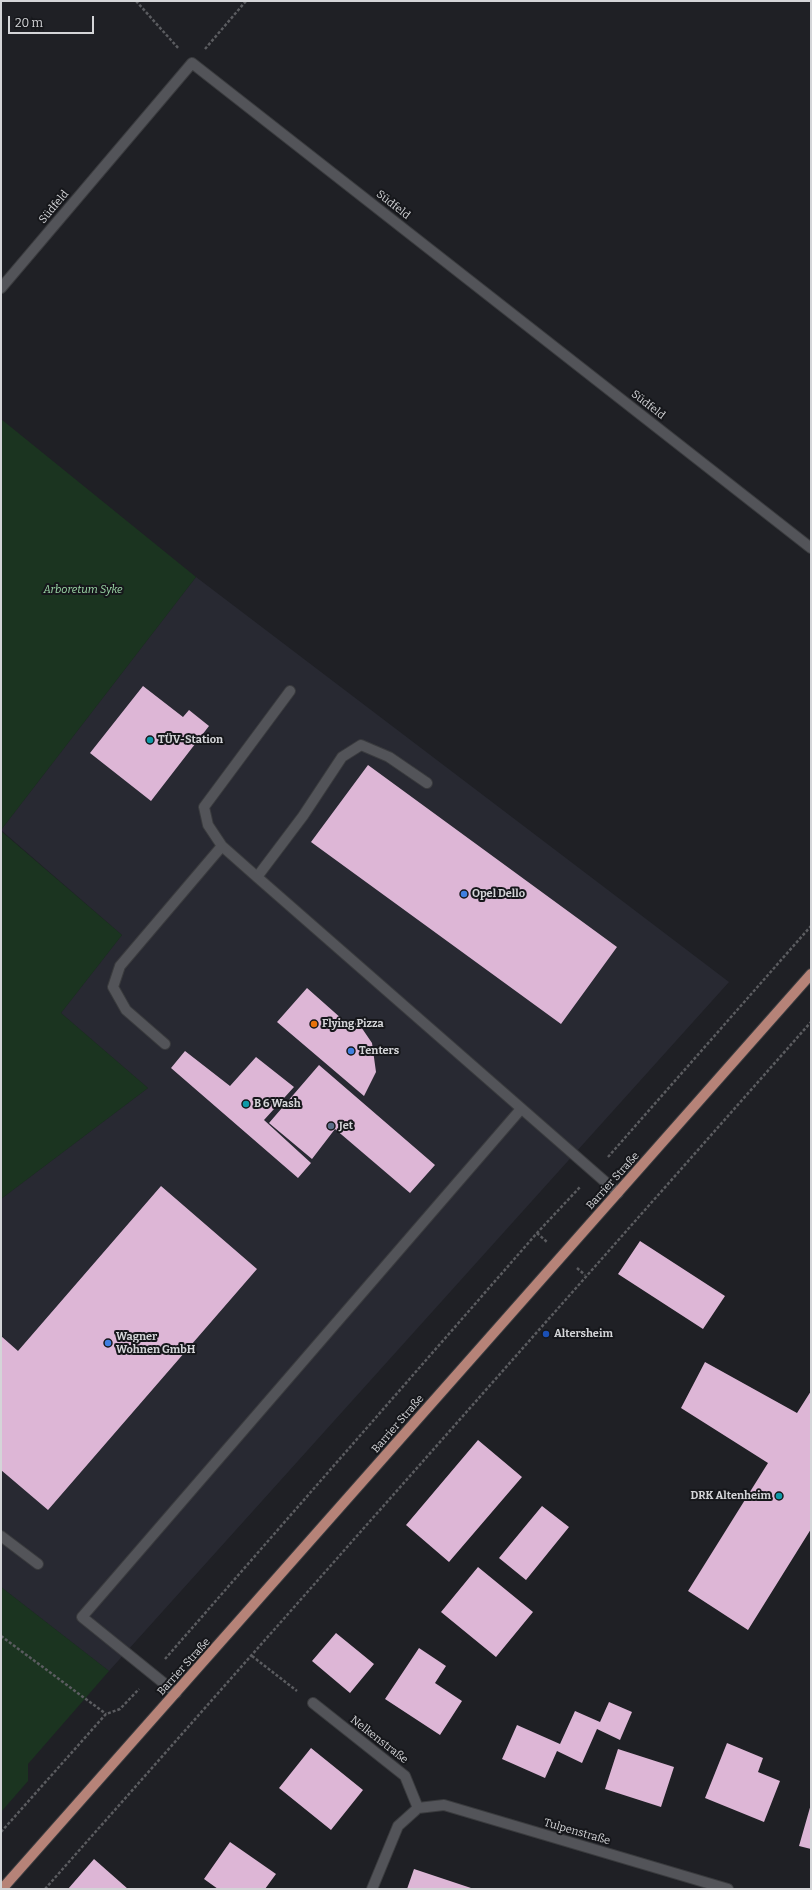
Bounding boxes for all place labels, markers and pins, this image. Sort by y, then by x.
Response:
place label: TÜV-Station [158,733,223,747]
marker: TÜV-Station [145,735,155,745]
place label: Opel Dello [472,887,525,901]
marker: Opel Dello [459,889,469,899]
place label: Flying Pizza [322,1017,384,1031]
marker: Flying Pizza [309,1019,319,1029]
place label: Tenters [359,1044,399,1058]
marker: Tenters [346,1046,356,1056]
place label: B 6 Wash [254,1097,301,1111]
marker: B 6 Wash [241,1099,251,1109]
place label: Jet [339,1119,353,1133]
marker: Jet [326,1121,336,1131]
place label: Altersheim [554,1327,613,1341]
marker: Altersheim [541,1329,551,1339]
place label: Wagner Wohnen GmbH [116,1330,196,1356]
marker: Wagner Wohnen GmbH [103,1338,113,1348]
place label: DRK Altenheim [690,1489,771,1503]
marker: DRK Altenheim [774,1491,784,1501]

